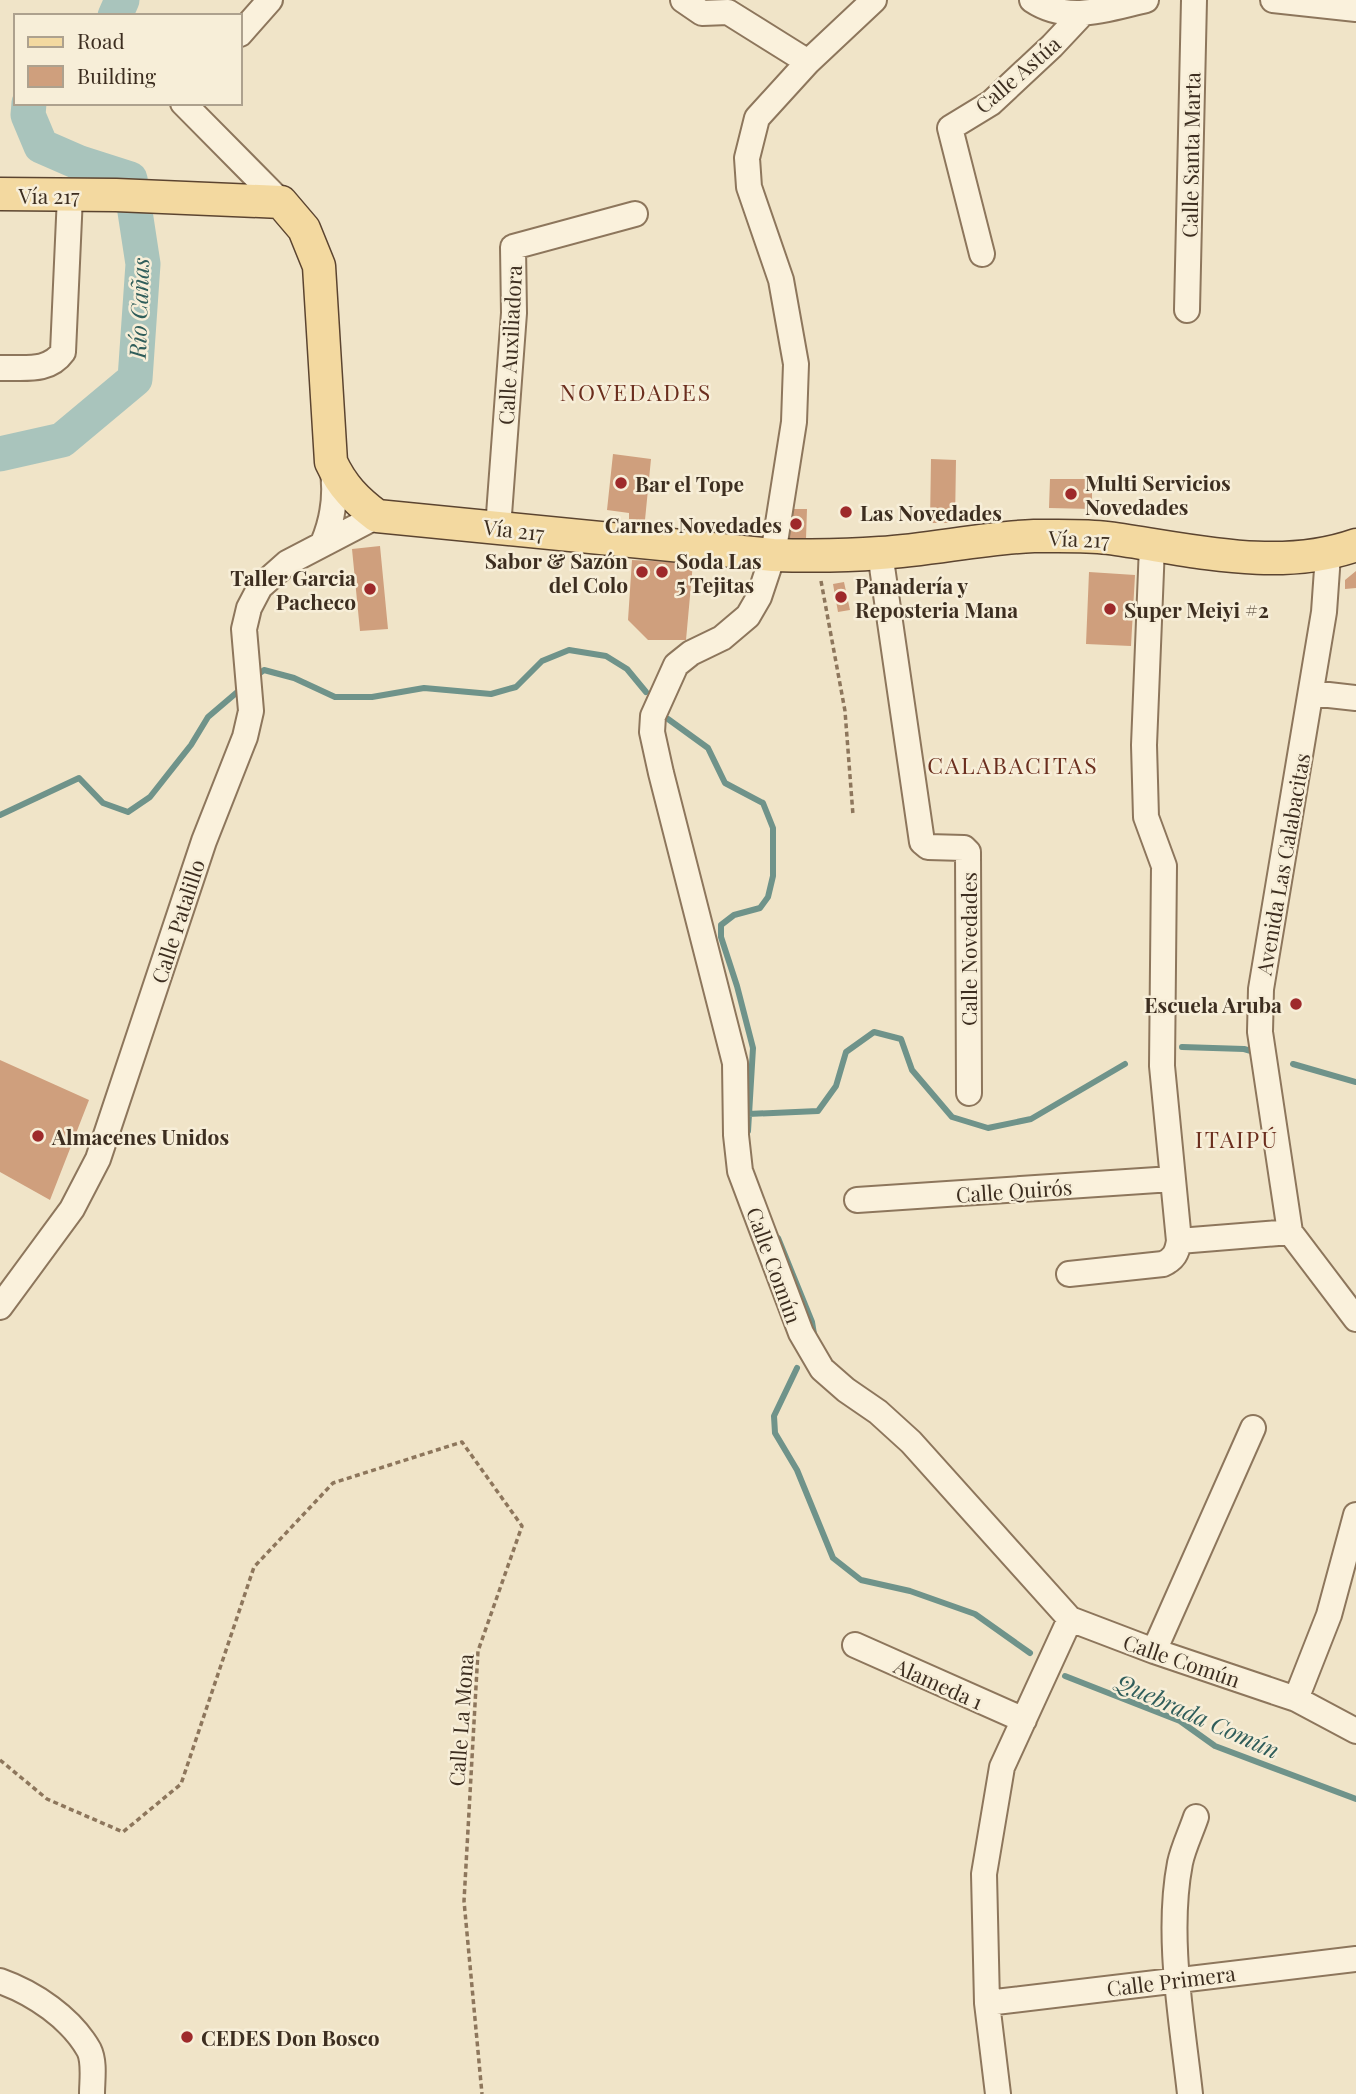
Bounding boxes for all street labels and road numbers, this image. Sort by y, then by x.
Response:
street label: Calle Astúa [968,29,1066,119]
street label: Calle Santa Marta [1175,71,1205,238]
street label: Vía 217 [17,181,80,209]
street label: Calle Auxiliadora [491,264,527,426]
street label: Vía 217 [481,512,546,546]
street label: Vía 217 [1047,523,1110,553]
street label: Avenida Las Calabacitas [1249,751,1315,978]
street label: Calle Patalillo [144,856,210,986]
street label: Calle Novedades [954,872,982,1026]
street label: Calle Quirós [955,1172,1073,1208]
street label: Calle Común [741,1203,809,1327]
street label: Calle Común [1120,1627,1245,1693]
street label: Alameda 1 [889,1651,988,1715]
street label: Calle La Mona [441,1652,479,1787]
street label: Calle Primera [1105,1958,1237,2002]

